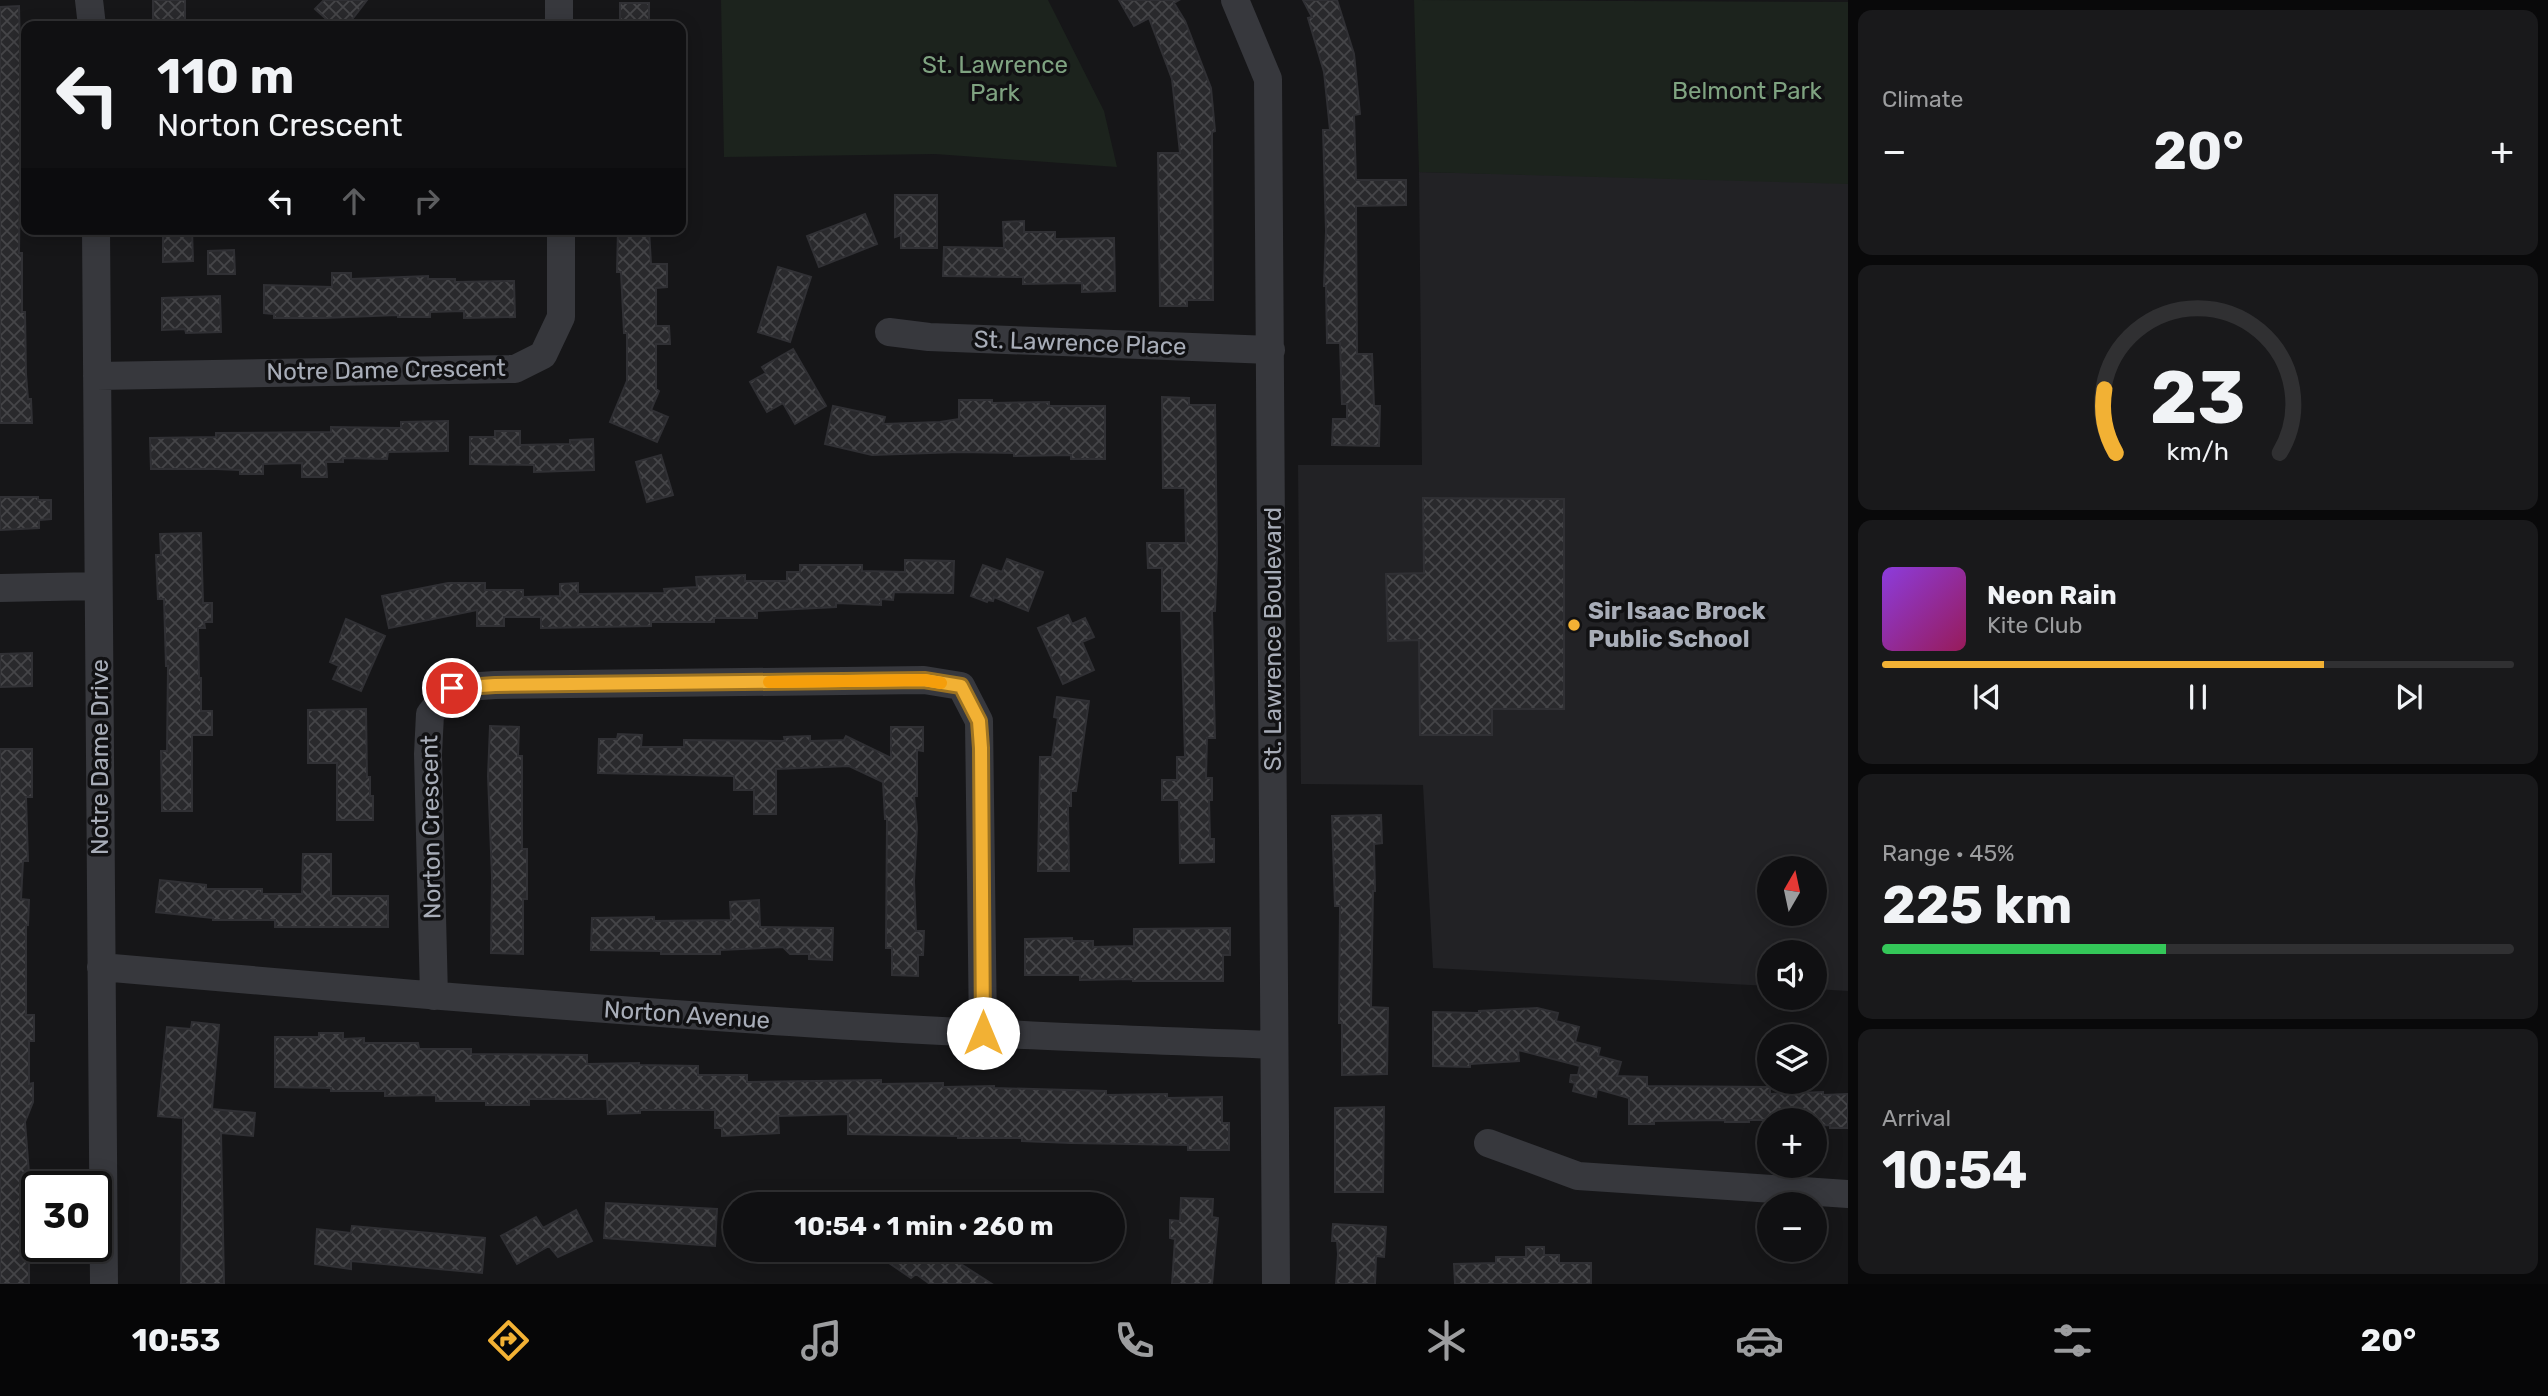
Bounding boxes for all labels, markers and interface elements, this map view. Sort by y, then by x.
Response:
text: 110 m [157,47,294,105]
icon: left [42,49,133,140]
park label: St. Lawrence Park [922,51,1068,107]
park label: Belmont Park [1672,77,1823,105]
text: Climate [1882,85,1963,113]
text: Norton Crescent [157,106,403,144]
text: 20° [2153,120,2244,182]
text: − [1882,128,1907,174]
text: + [2490,128,2514,174]
icon: left [262,182,300,220]
icon: ahead [335,182,373,220]
icon: right [408,182,446,220]
street label: St. Lawrence Place [973,325,1187,361]
street label: Notre Dame Crescent [266,354,506,386]
text: 23 [2150,356,2246,442]
text: km/h [2167,437,2229,466]
street label: St. Lawrence Boulevard [1259,507,1287,771]
text: Neon Rain [1987,580,2117,611]
place label: Sir Isaac Brock Public School [1588,597,1766,653]
text: Kite Club [1987,611,2082,639]
marker: Sir Isaac Brock Public School [1566,617,1582,633]
pin [422,658,482,718]
street label: Notre Dame Drive [86,659,114,855]
icon: arrive [433,669,471,707]
icon: previous [1968,678,2006,716]
icon: pause [2179,678,2217,716]
icon: next [2390,678,2428,716]
street label: Norton Crescent [415,735,447,919]
text: Range · 45% [1882,839,2015,867]
north arrow [1757,856,1827,926]
map controls [1757,856,1827,1262]
text: 225 km [1882,874,2072,936]
button: sound [1757,940,1827,1010]
street label: Norton Avenue [603,995,771,1035]
position arrow [946,996,1020,1070]
button: layers [1757,1024,1827,1094]
text: Arrival [1882,1104,1951,1132]
button: + [1757,1108,1827,1178]
text: 10:54 [1882,1139,2028,1201]
speed limit sign: 30 [21,1171,112,1262]
button: − [1757,1192,1827,1262]
text: 10:54 · 1 min · 260 m [794,1211,1054,1242]
icon: directions [484,1316,533,1365]
icon: music [797,1316,846,1365]
icon: phone [1110,1316,1159,1365]
icon: climate [1422,1316,1471,1365]
icon: car [1735,1316,1784,1365]
icon: filters [2048,1316,2097,1365]
text: 10:53 [132,1321,221,1359]
text: 20° [2360,1321,2416,1359]

